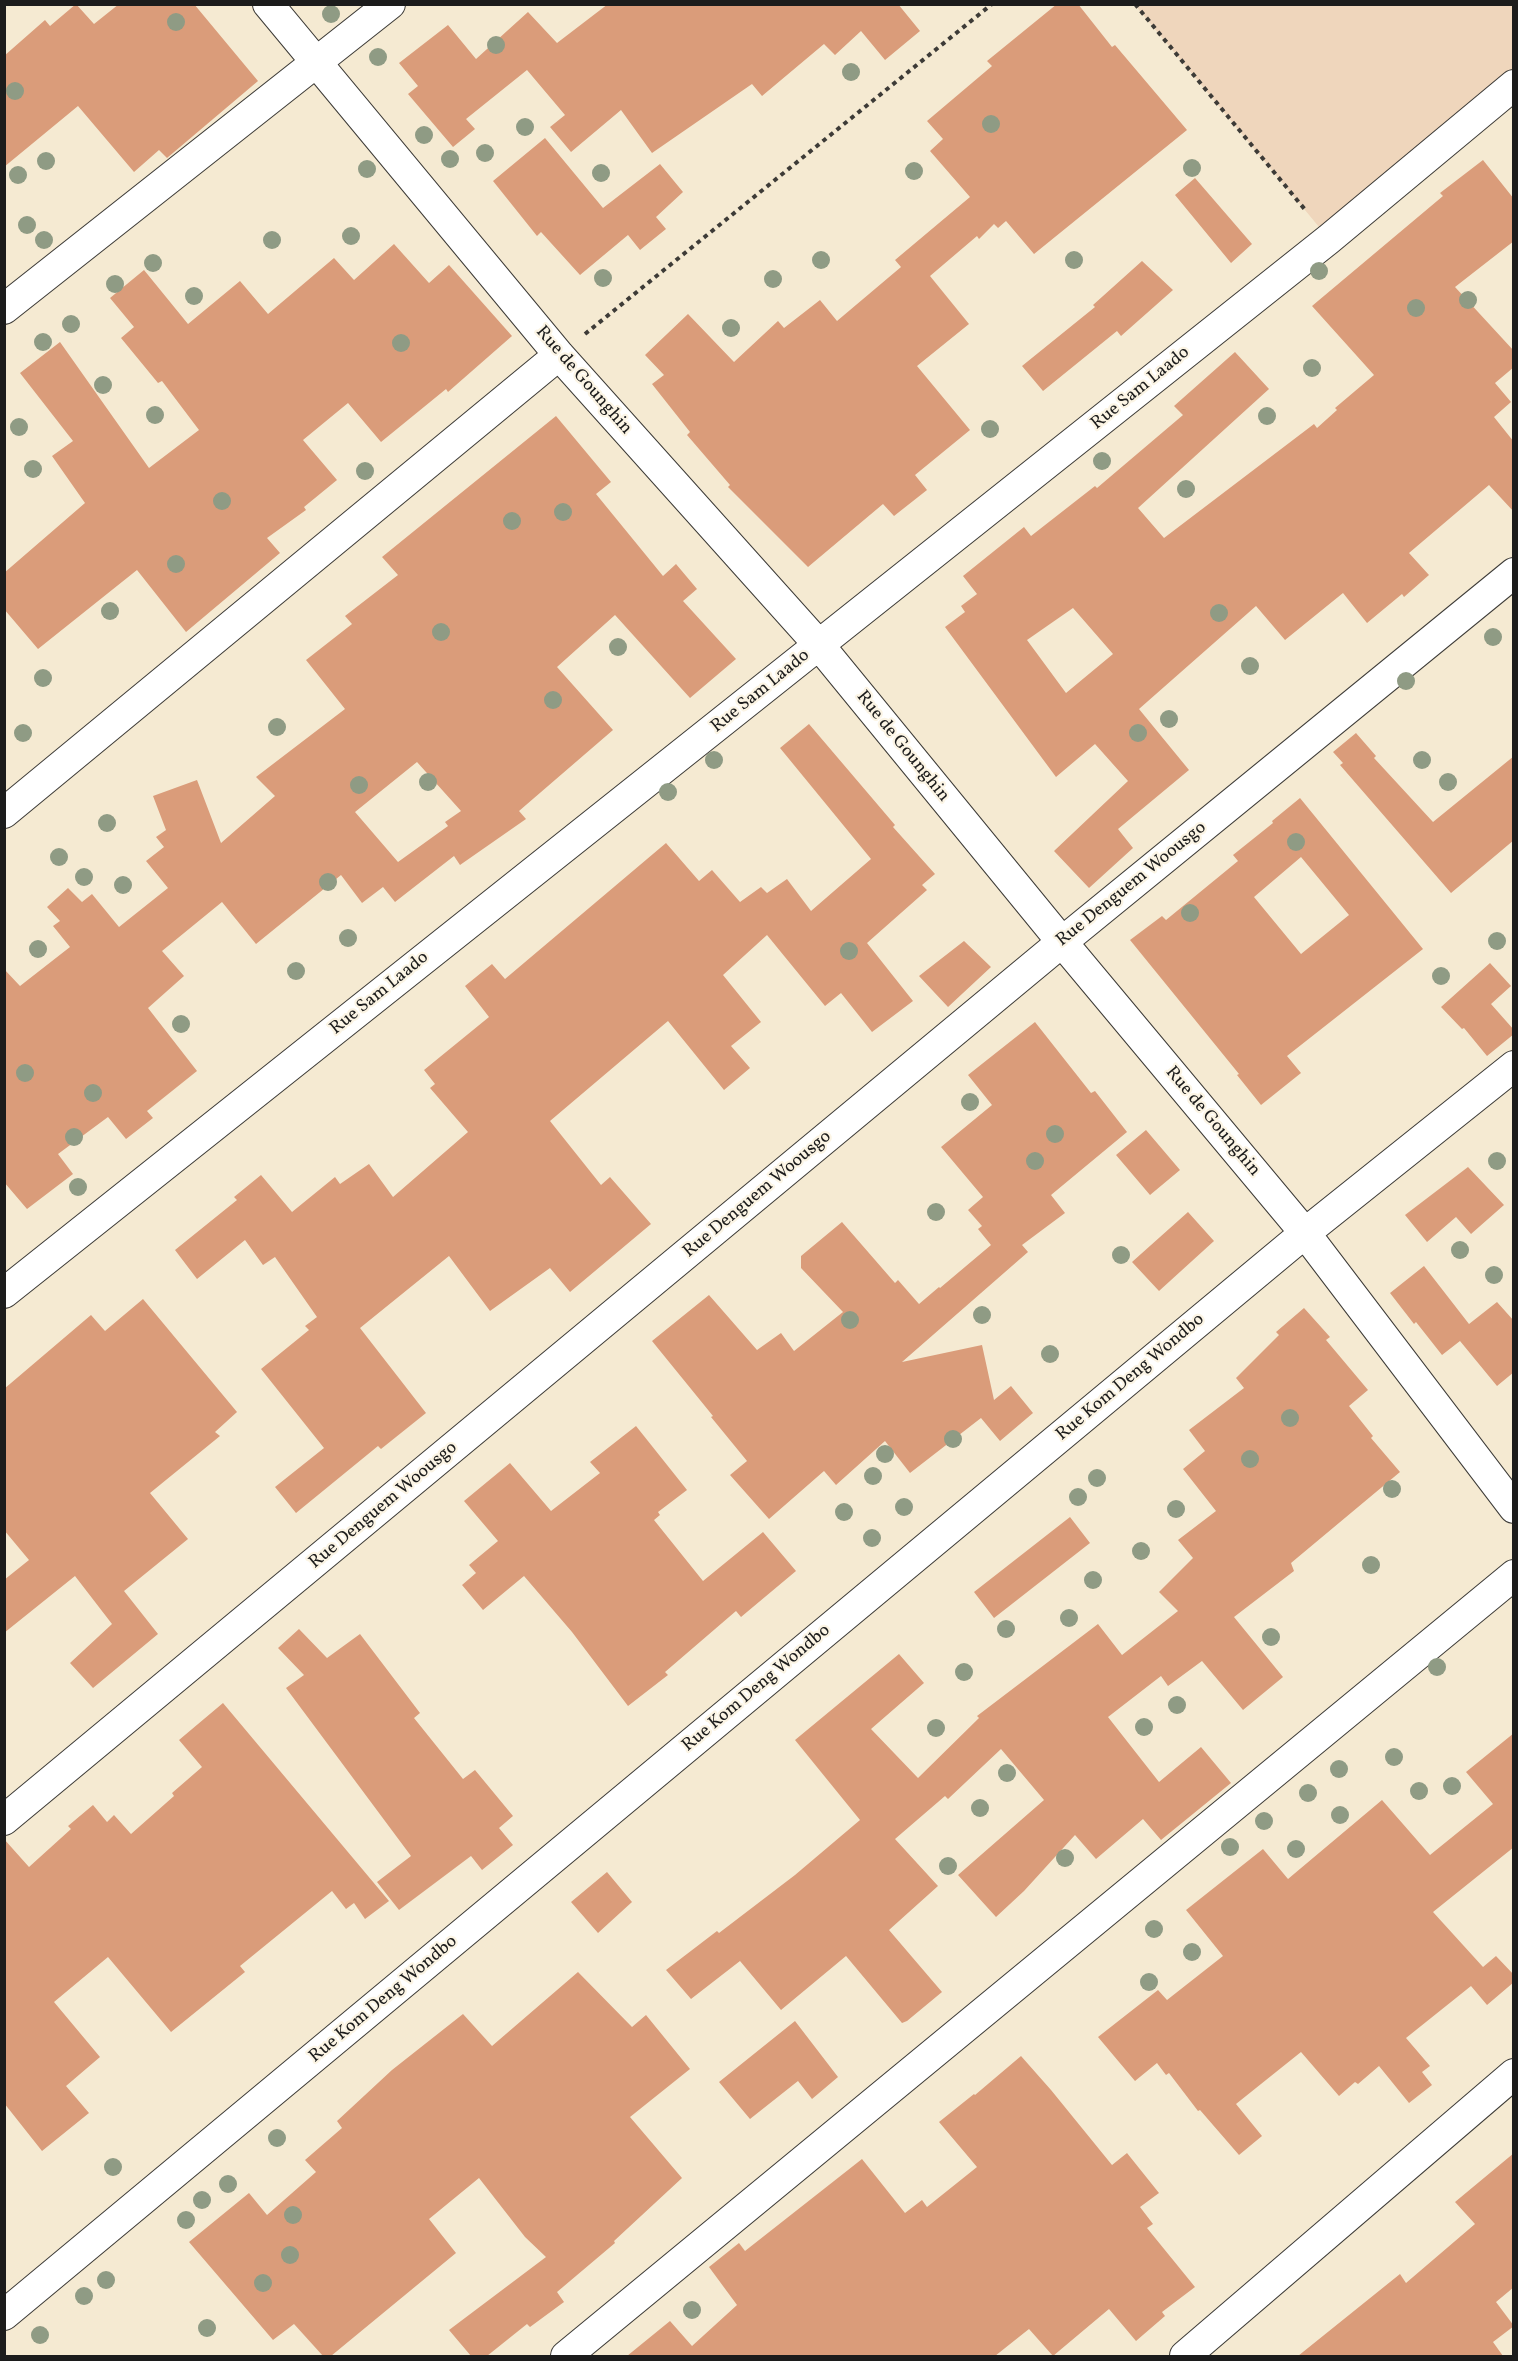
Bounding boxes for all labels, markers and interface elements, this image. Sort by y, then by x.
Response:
street label: Rue de Gounghin [530,322,636,440]
street label: Rue Sam Laado [1087,343,1195,435]
street label: Rue Sam Laado [707,646,815,738]
street label: Rue de Gounghin [851,687,953,807]
street label: Rue Denguem Woousgo [1053,818,1211,952]
street label: Rue Sam Laado [326,948,434,1040]
street label: Rue de Gounghin [1160,1063,1264,1181]
street label: Rue Denguem Woousgo [680,1127,836,1263]
street label: Rue Kom Deng Wondbo [1052,1310,1210,1446]
street label: Rue Denguem Woousgo [306,1438,462,1574]
street label: Rue Kom Deng Wondbo [678,1621,836,1757]
street label: Rue Kom Deng Wondbo [305,1932,463,2068]

